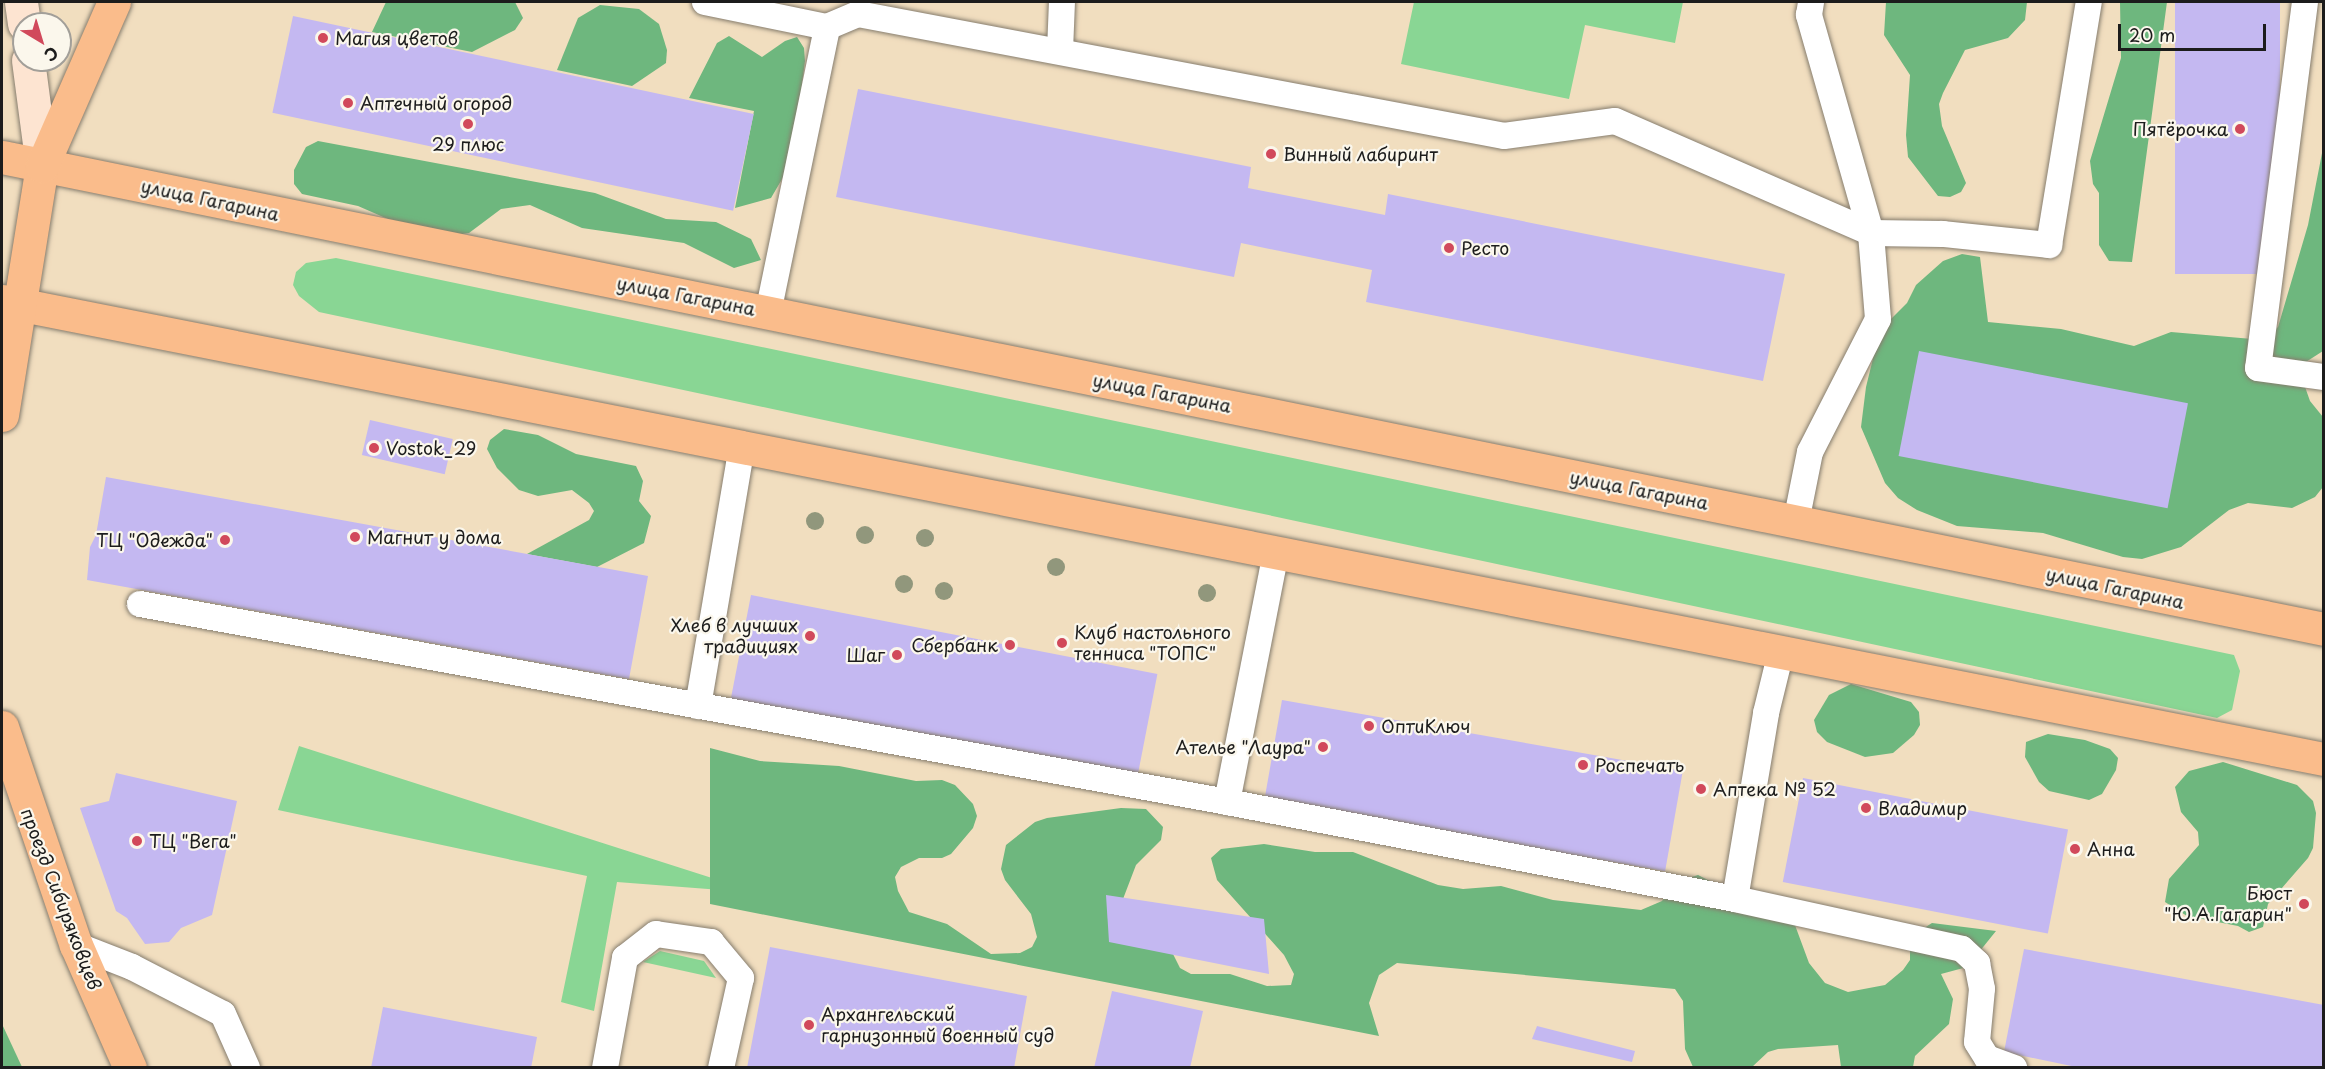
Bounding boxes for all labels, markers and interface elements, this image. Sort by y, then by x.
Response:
north arrow [12,12,72,72]
scale bar [2121,12,2270,50]
text: 20 m [2129,21,2175,48]
place label: Магия цветов [335,27,459,49]
marker: Магия цветов [316,31,330,45]
text: С [40,41,64,68]
place label: Аптечный огород [360,92,513,114]
marker: Аптечный огород [341,96,355,110]
marker: 29 плюс [461,117,475,131]
place label: Пятёрочка [2133,118,2228,140]
marker: Пятёрочка [2233,122,2247,136]
place label: 29 плюс [432,133,504,155]
place label: Винный лабиринт [1283,143,1439,165]
marker: Винный лабиринт [1264,147,1278,161]
street label: улица Гагарина [139,175,281,225]
place label: Ресто [1461,237,1509,259]
marker: Ресто [1442,241,1456,255]
street label: улица Гагарина [615,272,757,320]
street label: улица Гагарина [1091,369,1233,417]
place label: Vostok_29 [386,437,476,459]
marker: Vostok_29 [367,441,381,455]
street label: улица Гагарина [1568,466,1710,514]
place label: Магнит у дома [367,526,501,548]
place label: ТЦ "Одежда" [95,529,213,551]
marker: Магнит у дома [348,530,362,544]
marker: ТЦ "Одежда" [218,533,232,547]
street label: улица Гагарина [2044,563,2186,613]
place label: Хлеб в лучших традициях [670,615,798,658]
place label: Клуб настольного тенниса "ТОПС" [1074,622,1231,664]
marker: Хлеб в лучших традициях [803,629,817,643]
place label: Сбербанк [911,634,998,656]
marker: Клуб настольного тенниса "ТОПС" [1055,636,1069,650]
marker: Сбербанк [1003,638,1017,652]
place label: Шаг [846,644,885,666]
marker: Шаг [890,648,904,662]
place label: ОптиКлюч [1381,715,1471,737]
marker: ОптиКлюч [1362,719,1376,733]
place label: Ателье "Лаура" [1175,736,1311,758]
marker: Ателье "Лаура" [1316,740,1330,754]
place label: Роспечать [1595,754,1684,776]
marker: Роспечать [1576,758,1590,772]
place label: Аптека № 52 [1713,778,1835,800]
marker: Аптека № 52 [1694,782,1708,796]
place label: Владимир [1878,797,1967,819]
marker: Владимир [1859,801,1873,815]
street label: проезд Сибиряковцев [16,805,106,993]
place label: ТЦ "Вега" [149,830,237,852]
marker: ТЦ "Вега" [130,834,144,848]
place label: Анна [2087,838,2135,860]
marker: Анна [2068,842,2082,856]
place label: Бюст "Ю.А.Гагарин" [2164,883,2292,926]
marker: Бюст "Ю.А.Гагарин" [2297,897,2311,911]
place label: Архангельский гарнизонный военный суд [821,1004,1055,1046]
marker: Архангельский гарнизонный военный суд [802,1018,816,1032]

